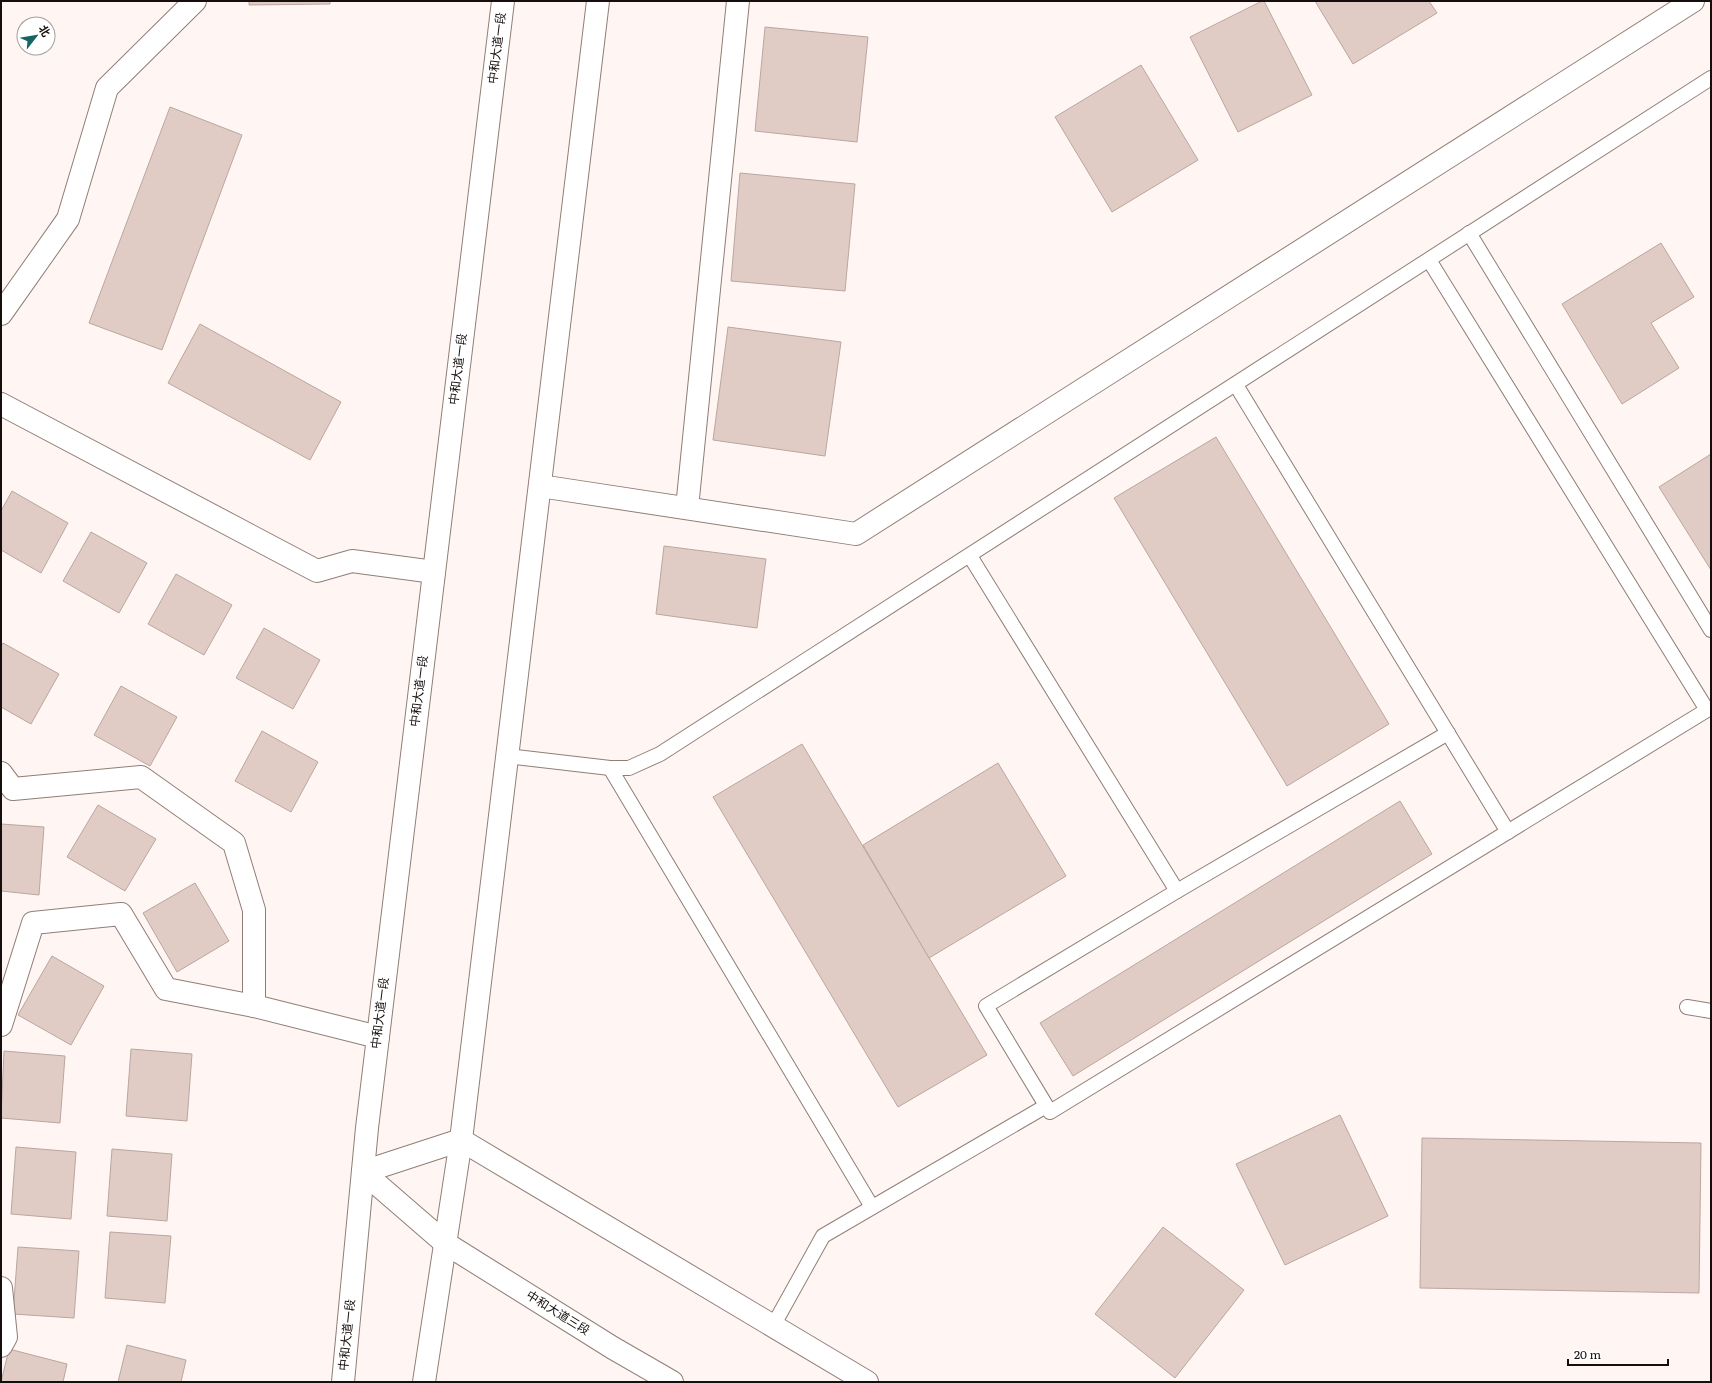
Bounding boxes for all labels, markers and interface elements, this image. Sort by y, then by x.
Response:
street label: 中和大道一段 [483,11,509,85]
north arrow [16,16,56,56]
text: 北 [36,21,55,39]
street label: 中和大道一段 [444,332,470,406]
street label: 中和大道一段 [405,654,431,728]
street label: 中和大道一段 [366,976,392,1050]
street label: 中和大道三段 [523,1285,594,1339]
street label: 中和大道一段 [333,1298,359,1372]
scale bar [1568,1341,1668,1367]
text: 20 m [1574,1345,1601,1363]

